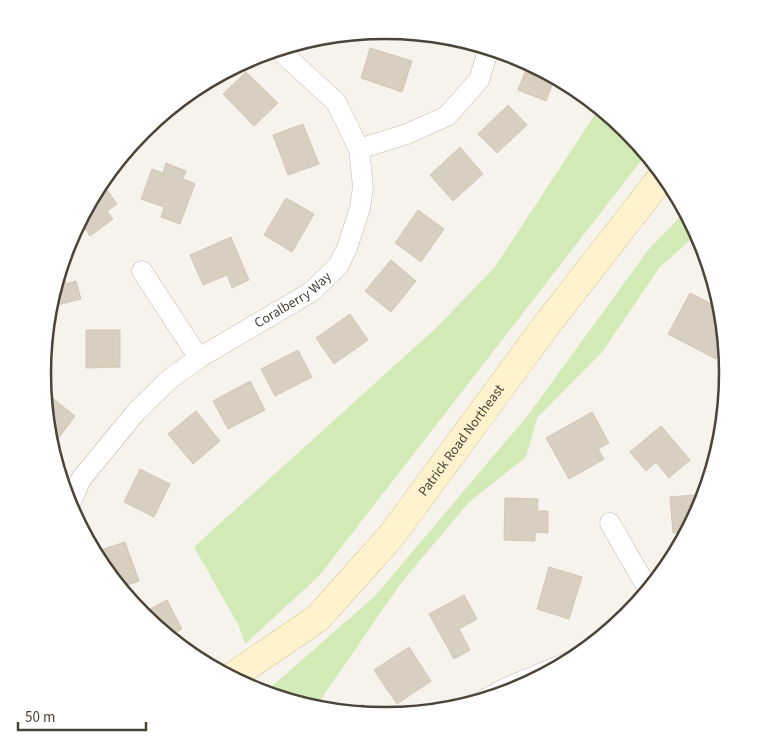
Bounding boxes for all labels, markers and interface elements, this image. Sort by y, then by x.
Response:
street label: Coralberry Way [251,267,336,333]
street label: Patrick Road Northeast [414,380,510,501]
scale bar [18,700,145,732]
text: 50 m [25,707,55,728]

